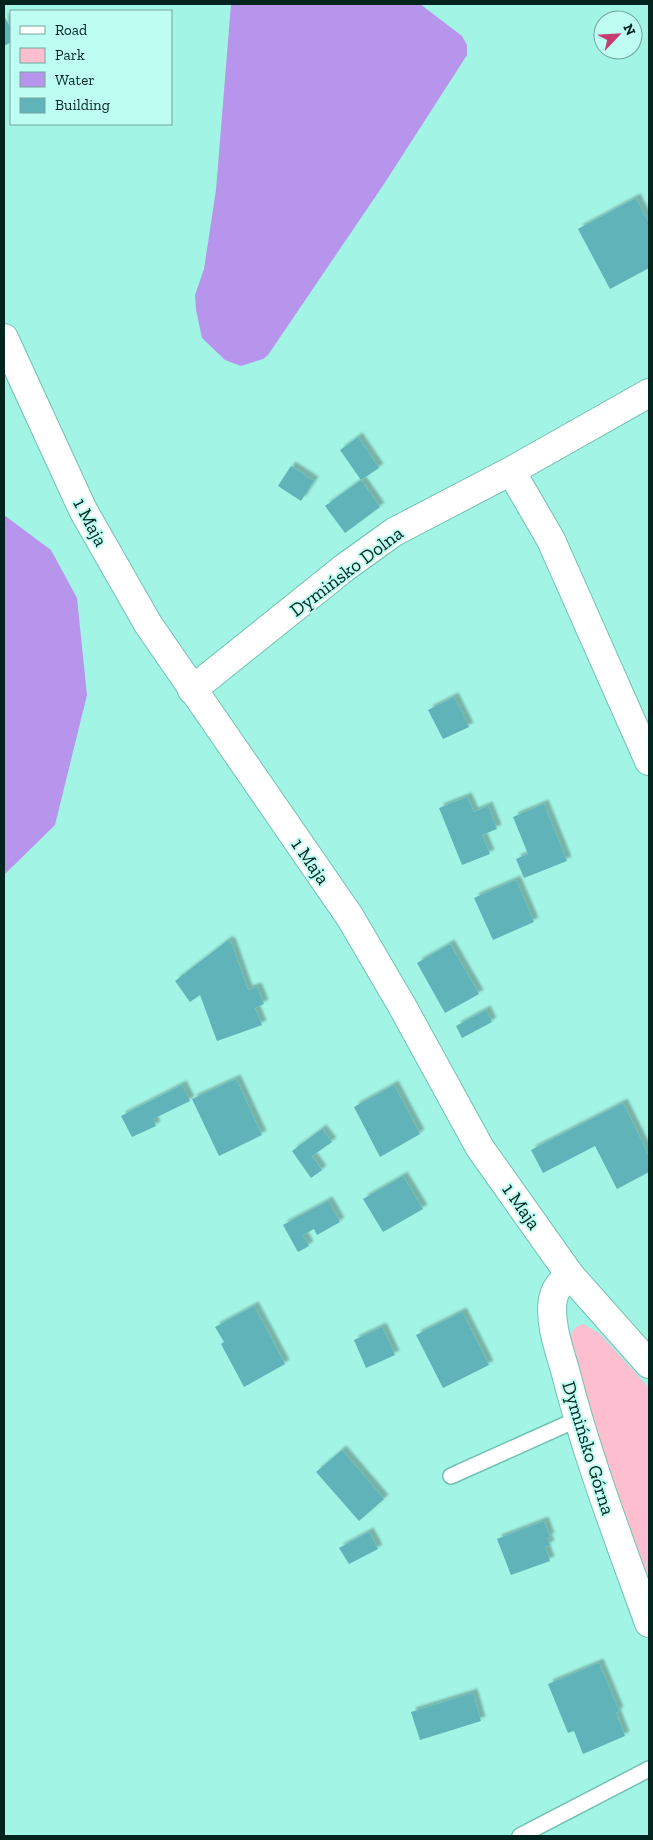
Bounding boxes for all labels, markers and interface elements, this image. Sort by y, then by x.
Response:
legend [10,10,172,125]
north arrow [593,10,643,60]
text: Road [55,21,88,39]
text: N [619,21,639,38]
text: Park [55,46,85,64]
text: Water [55,71,95,89]
text: Building [55,96,110,114]
street label: 1 Maja [68,494,113,550]
street label: Dymińsko Dolna [285,521,407,621]
street label: 1 Maja [286,834,335,889]
street label: 1 Maja [497,1179,546,1234]
street label: Dymińsko Górna [557,1379,620,1518]

